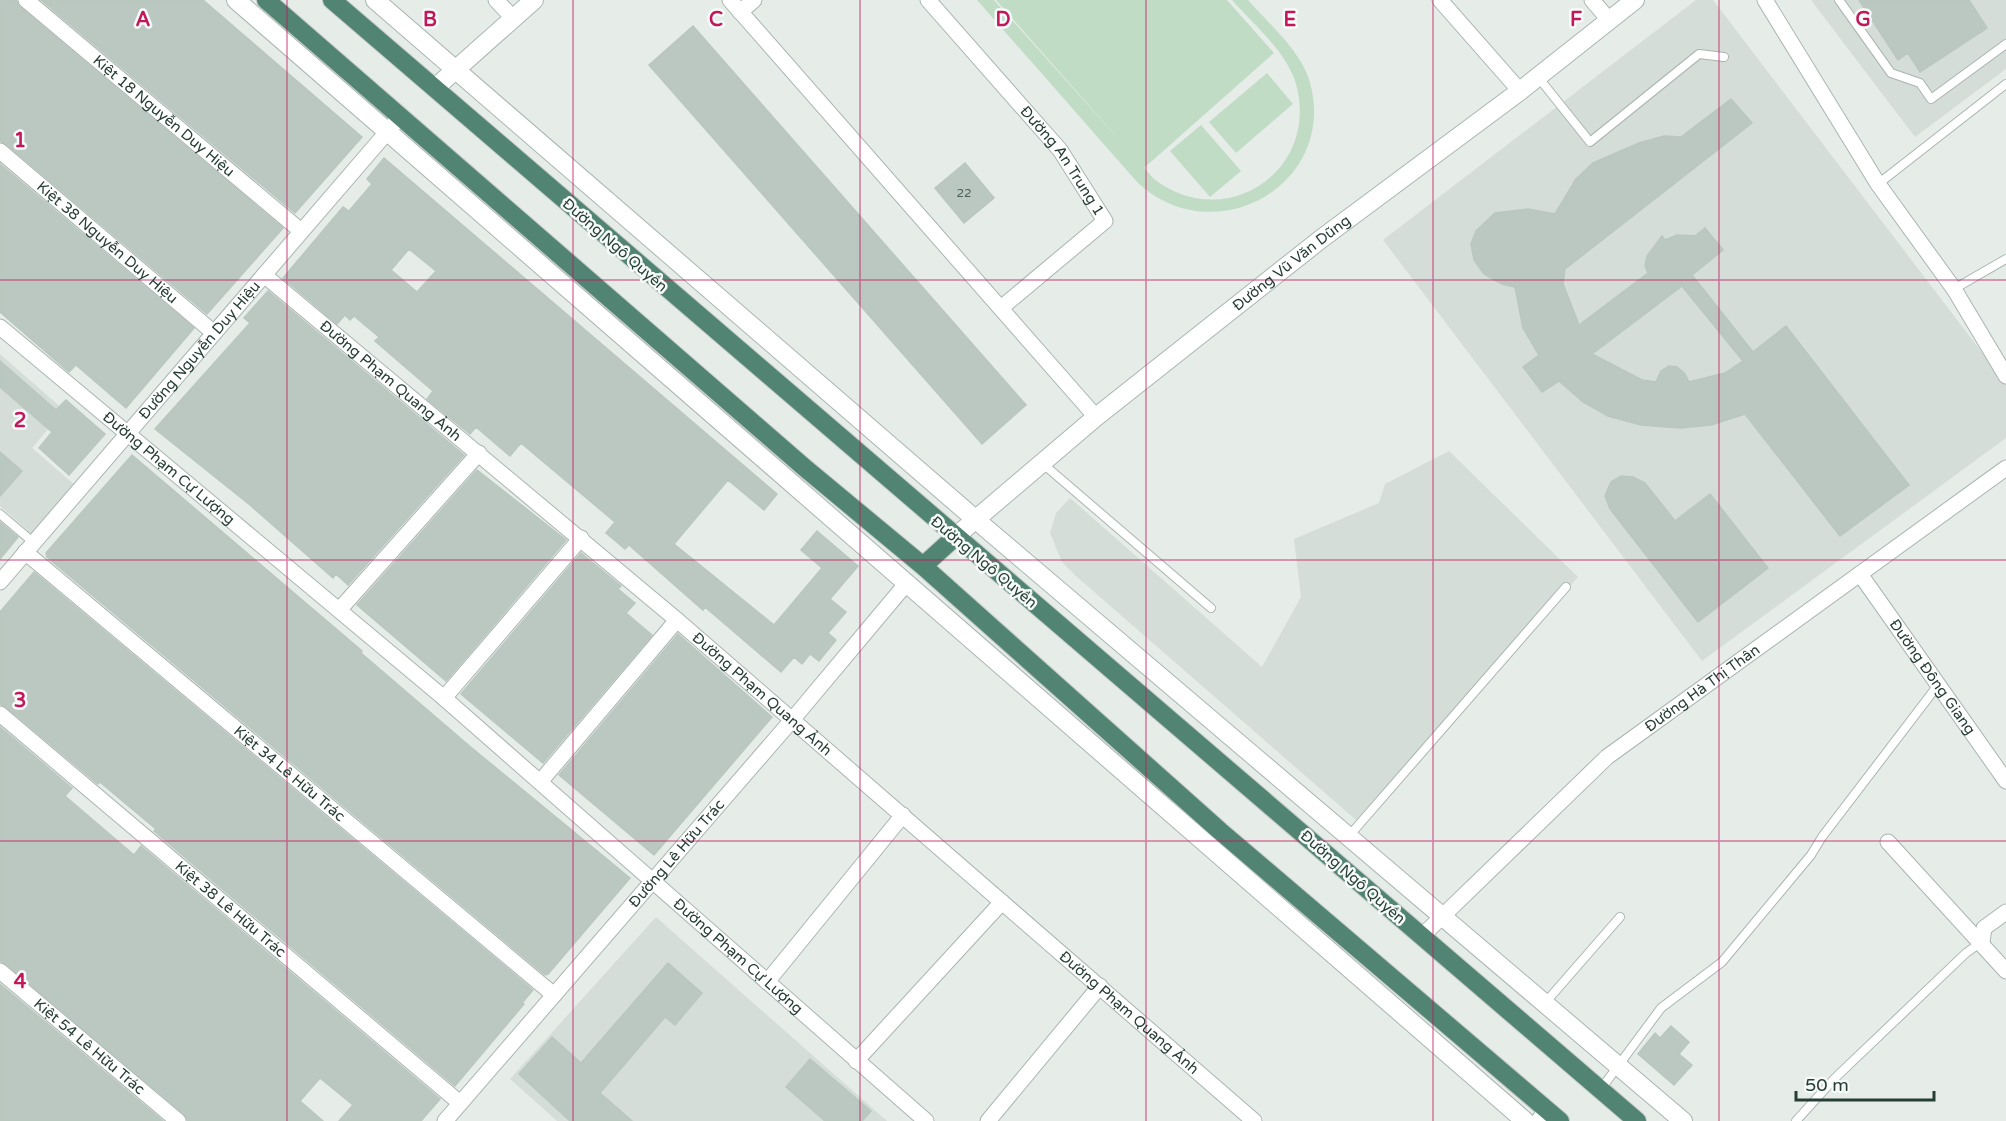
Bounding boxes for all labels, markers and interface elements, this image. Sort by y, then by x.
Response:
text: A [136,8,151,32]
text: B [423,8,437,32]
text: C [709,8,723,32]
text: D [995,8,1011,32]
text: E [1284,8,1297,32]
text: F [1570,8,1582,32]
text: G [1855,8,1871,32]
street label: Kiệt 18 Nguyễn Duy Hiệu [89,51,238,180]
street label: Đường An Trung 1 [1017,102,1108,219]
text: 1 [14,129,26,153]
street label: Kiệt 38 Nguyễn Duy Hiệu [33,177,182,307]
house number: 22 [956,186,972,200]
street label: Đường Ngô Quyền [559,195,671,295]
street label: Đường Vũ Văn Dũng [1229,211,1354,315]
street label: Đường Nguyễn Duy Hiệu [135,277,264,423]
street label: Đường Phạm Quang Ảnh [316,317,465,445]
street label: Đường Phạm Cự Lượng [99,408,239,528]
text: 2 [14,409,26,433]
street label: Đường Ngô Quyền [927,512,1041,612]
street label: Đường Đông Giang [1886,616,1979,738]
street label: Đường Phạm Quang Ảnh [689,629,836,759]
street label: Đường Hà Thị Thân [1641,640,1763,736]
text: 3 [14,689,26,713]
street label: Kiệt 34 Lê Hữu Trác [230,722,349,825]
street label: Đường Lê Hữu Trác [625,796,728,911]
street label: Đường Ngô Quyền [1297,827,1409,927]
street label: Kiệt 38 Lê Hữu Trác [171,857,290,961]
street label: Đường Phạm Cự Lượng [670,894,807,1018]
street label: Đường Phạm Quang Ảnh [1056,947,1203,1078]
text: 4 [14,970,27,994]
street label: Kiệt 54 Lê Hữu Trác [30,995,149,1098]
scale bar [1796,1064,1934,1102]
text: 50 m [1805,1074,1849,1096]

